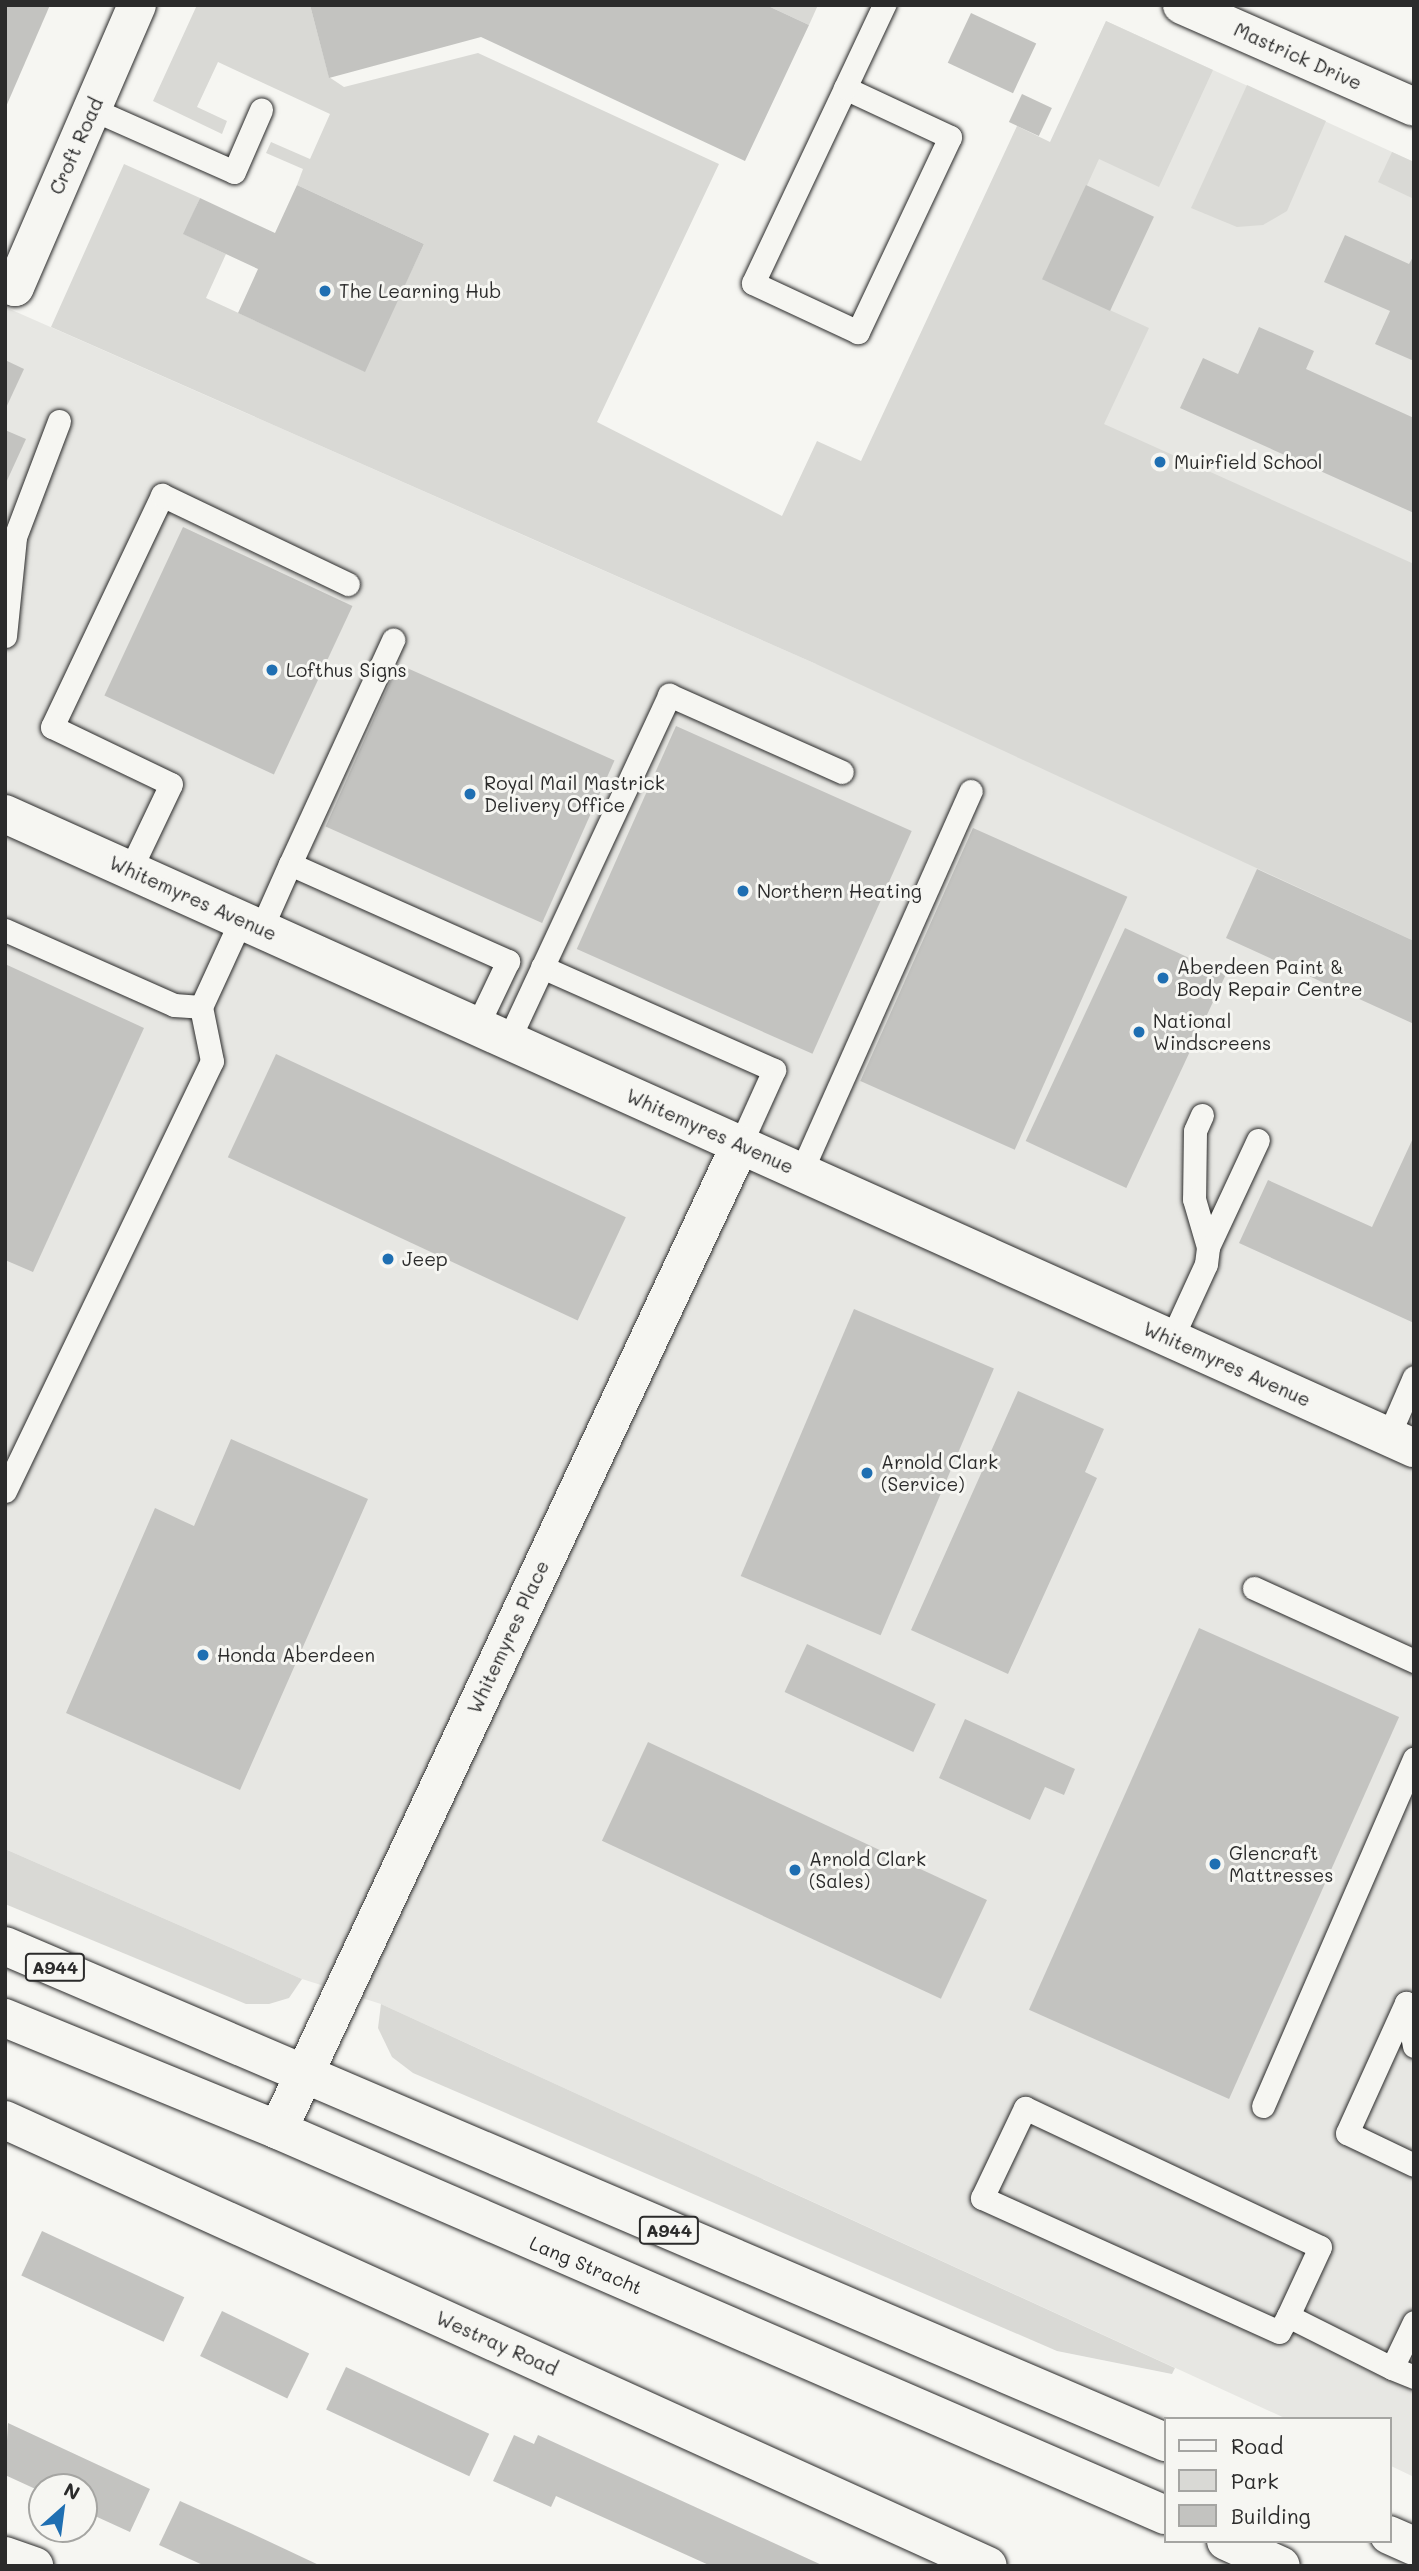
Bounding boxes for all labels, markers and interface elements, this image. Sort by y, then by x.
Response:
street label: Mastrick Drive [1231,18,1365,94]
street label: Croft Road [45,94,107,198]
place label: The Learning Hub [339,280,501,302]
marker: The Learning Hub [317,283,333,299]
place label: Muirfield School [1174,451,1323,473]
marker: Muirfield School [1152,454,1168,470]
place label: Lofthus Signs [286,659,407,681]
marker: Lofthus Signs [264,662,280,678]
place label: Royal Mail Mastrick Delivery Office [484,772,665,816]
marker: Royal Mail Mastrick Delivery Office [462,786,478,802]
street label: Whitemyres Avenue [106,851,280,945]
place label: Northern Heating [757,880,922,902]
marker: Northern Heating [735,883,751,899]
place label: Aberdeen Paint & Body Repair Centre [1177,956,1363,1000]
marker: Aberdeen Paint & Body Repair Centre [1155,970,1171,986]
place label: National Windscreens [1153,1010,1271,1054]
marker: National Windscreens [1131,1024,1147,1040]
street label: Whitemyres Avenue [623,1084,797,1178]
place label: Jeep [402,1248,448,1270]
marker: Jeep [380,1251,396,1267]
street label: Whitemyres Avenue [1140,1317,1314,1411]
place label: Arnold Clark (Service) [881,1451,998,1495]
marker: Arnold Clark (Service) [859,1465,875,1481]
street label: Whitemyres Place [463,1557,553,1717]
place label: Honda Aberdeen [217,1644,375,1666]
marker: Honda Aberdeen [195,1647,211,1663]
place label: Glencraft Mattresses [1229,1842,1333,1886]
place label: Arnold Clark (Sales) [809,1848,926,1892]
marker: Glencraft Mattresses [1207,1856,1223,1872]
marker: Arnold Clark (Sales) [787,1862,803,1878]
road number: A944 [23,1952,86,1982]
road number: A944 [638,2216,700,2244]
street label: Lang Stracht [526,2231,646,2299]
street label: Westray Road [433,2306,561,2380]
legend [1164,2417,1391,2543]
text: Road [1231,2432,1283,2459]
text: Park [1231,2467,1279,2494]
north arrow [28,2473,98,2543]
text: N [60,2476,84,2505]
text: Building [1231,2502,1311,2529]

